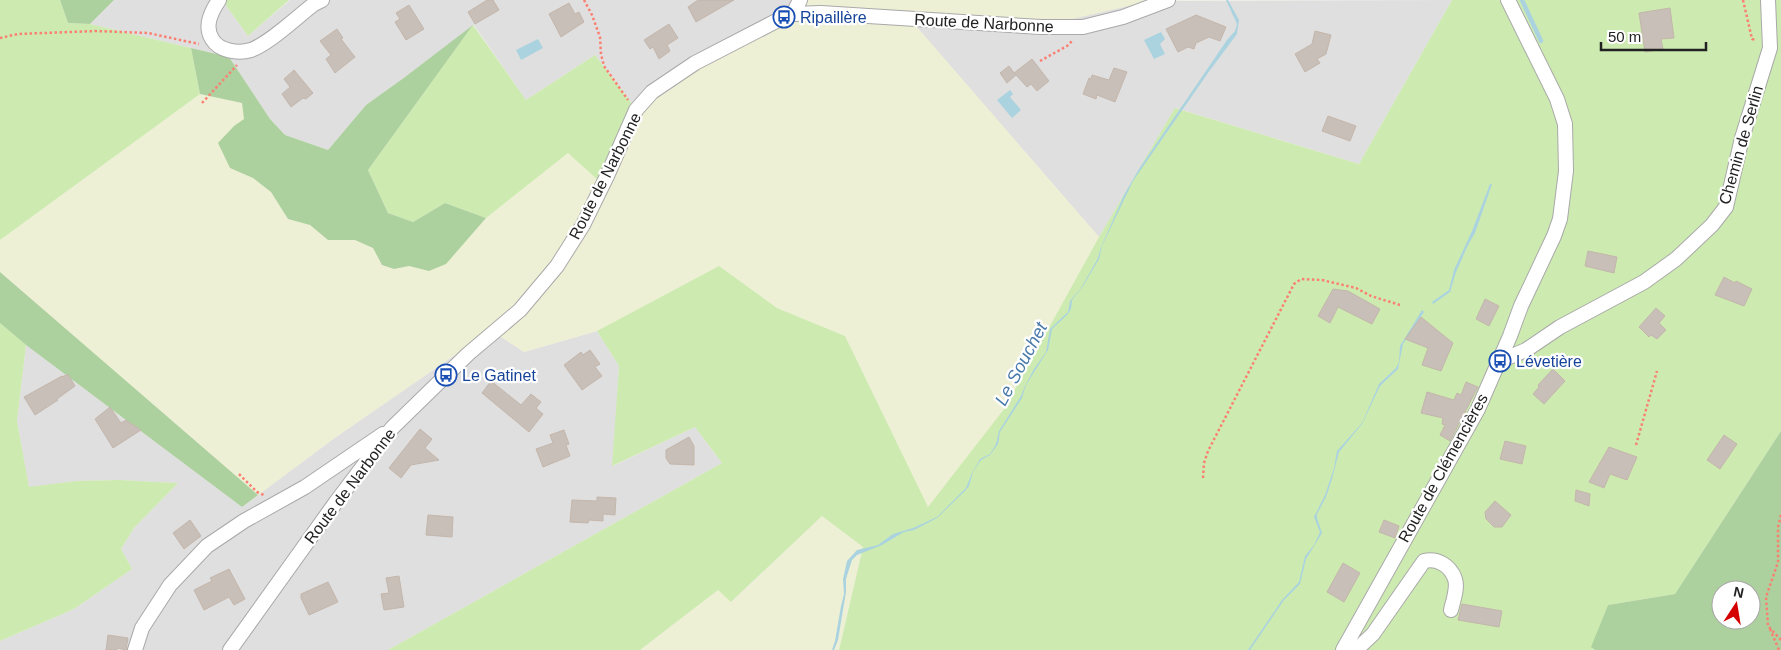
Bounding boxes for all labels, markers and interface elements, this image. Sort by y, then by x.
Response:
bus stop icon: Ripaillère [772,5,796,29]
place label: Ripaillère [800,9,867,26]
street label: Route de Narbonne [914,11,1054,35]
scale bar [1601,20,1706,52]
text: 50 m [1608,28,1641,45]
street label: Chemin de Serlin [1716,84,1766,206]
street label: Route de Narbonne [566,110,644,242]
water label: Le Souchet [991,318,1052,409]
bus stop icon: Lévetière [1488,349,1512,373]
place label: Lévetière [1516,353,1582,370]
bus stop icon: Le Gatinet [434,363,458,387]
place label: Le Gatinet [462,367,536,384]
street label: Route de Clémencières [1395,391,1491,545]
street label: Route de Narbonne [301,425,399,547]
north arrow [1711,580,1761,630]
text: N [1732,583,1745,601]

